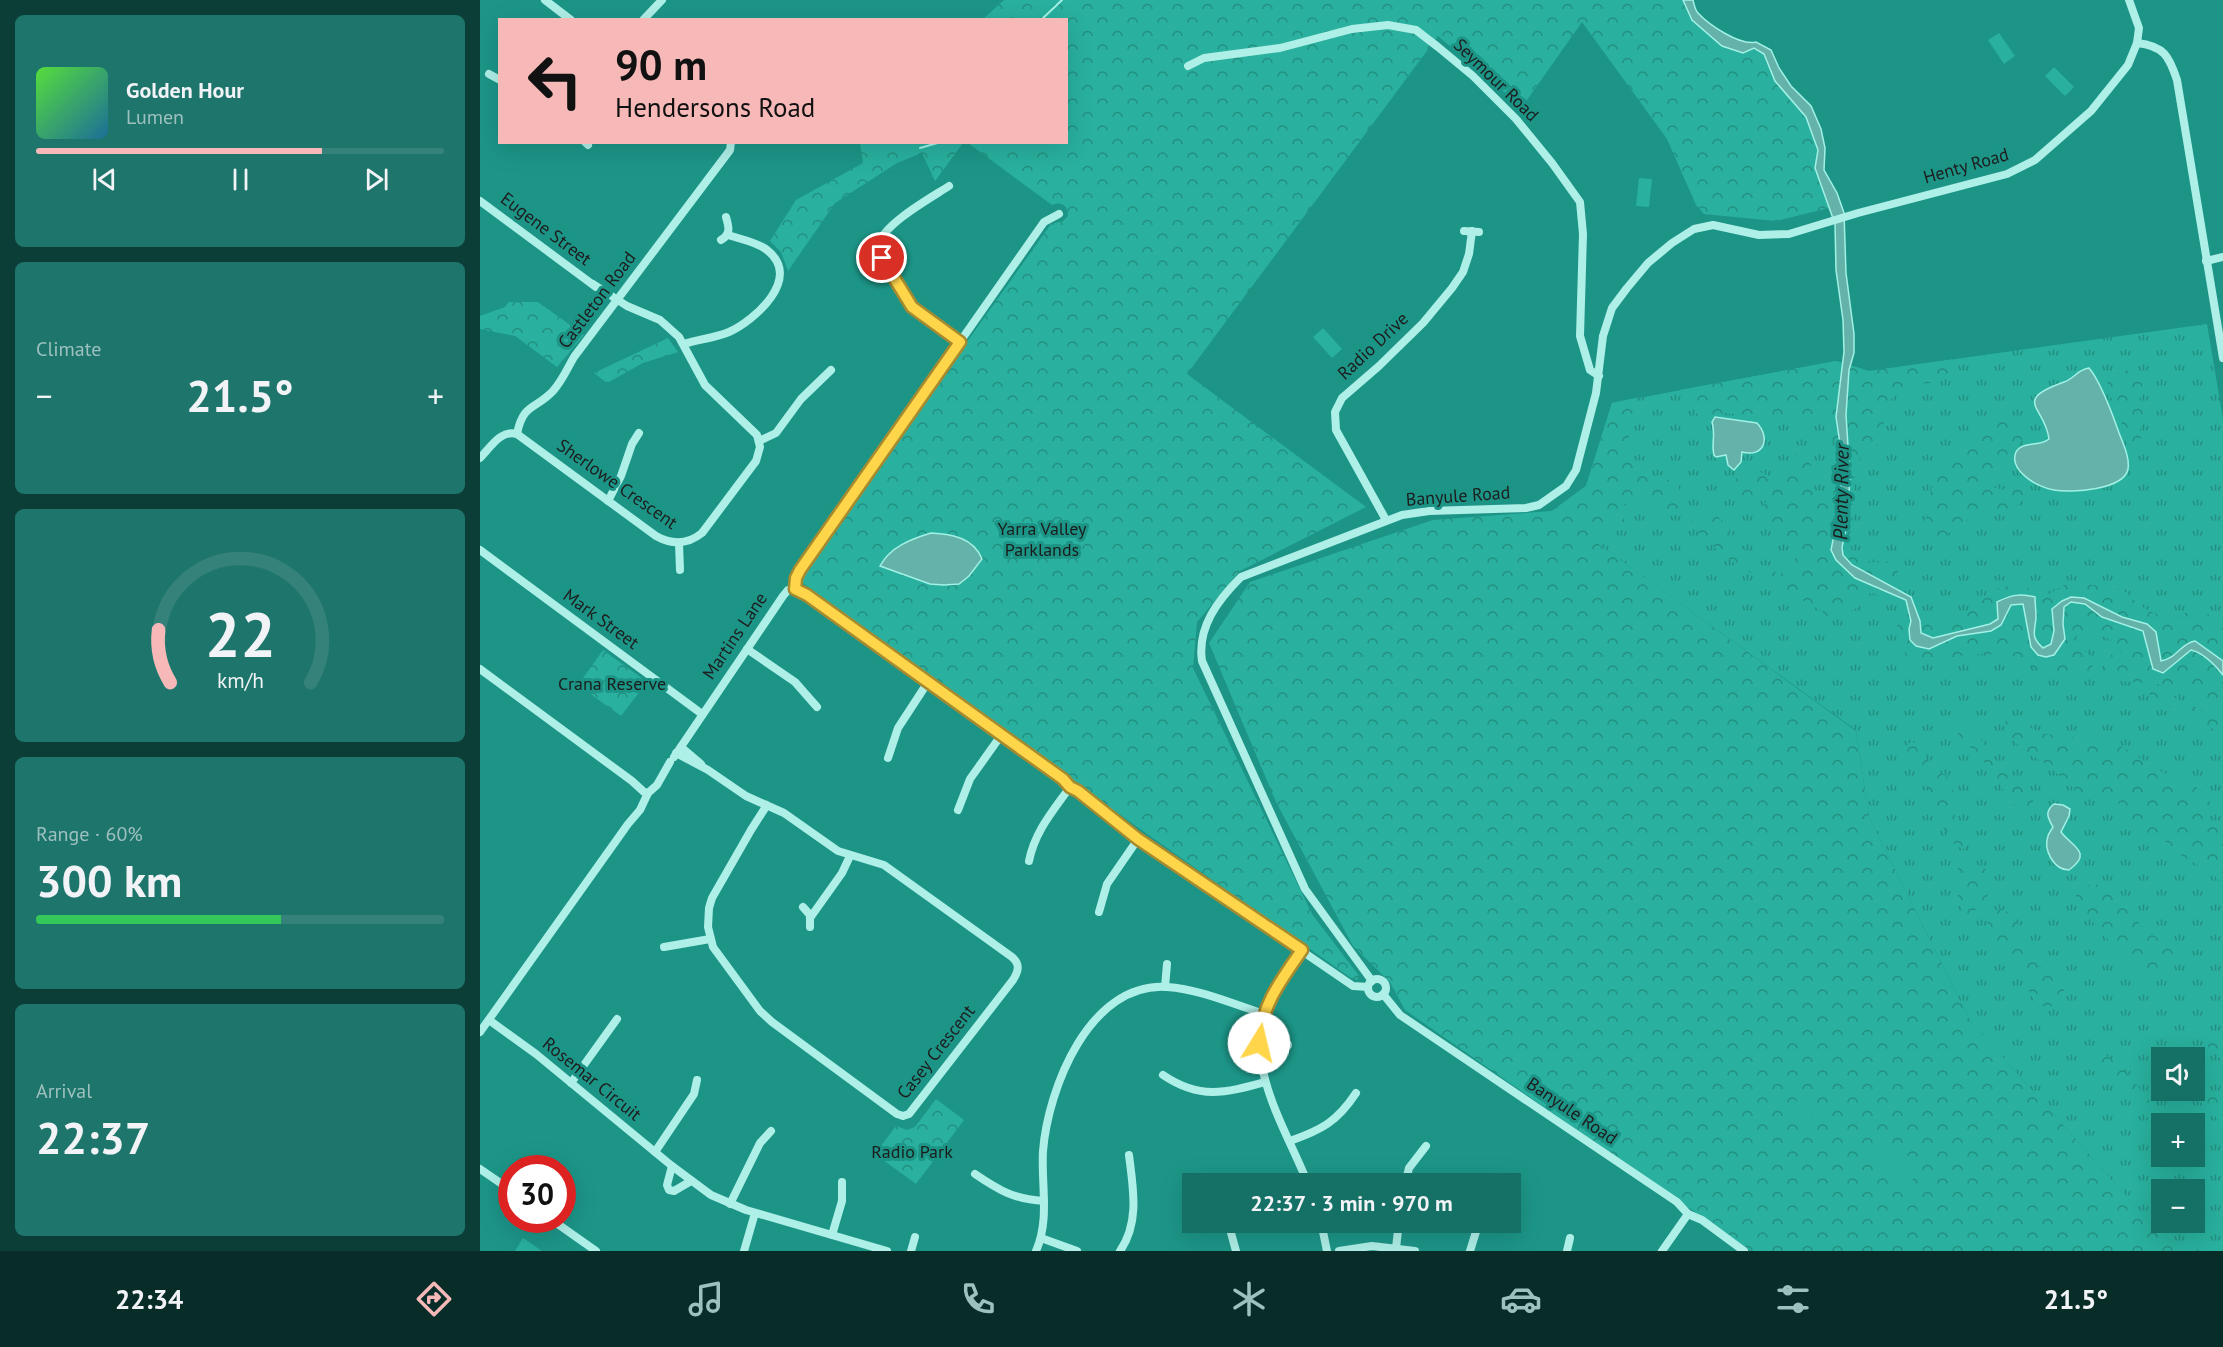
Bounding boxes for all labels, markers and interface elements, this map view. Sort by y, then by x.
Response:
street label: Seymour Road [1449,33,1544,126]
text: 90 m [615,37,707,92]
icon: left [516,42,594,120]
text: Golden Hour [126,76,244,104]
text: Hendersons Road [615,90,815,124]
text: Lumen [126,104,184,130]
street label: Henty Road [1920,142,2011,189]
icon: previous [88,163,121,196]
icon: pause [224,163,257,196]
icon: next [360,163,393,196]
street label: Eugene Street [496,187,596,270]
pin [856,232,907,283]
icon: arrive [865,241,898,274]
street label: Castleton Road [553,247,640,353]
street label: Radio Drive [1332,307,1413,384]
text: Climate [36,336,102,362]
text: 21.5° [186,366,294,424]
text: − [36,374,53,417]
text: + [427,374,444,417]
street label: Sherlowe Crescent [553,433,682,534]
water label: Plenty River [1827,442,1855,540]
street label: Banyule Road [1405,480,1511,511]
park label: Yarra Valley Parklands [997,517,1087,561]
street label: Mark Street [559,583,644,654]
street label: Martins Lane [697,588,772,684]
text: 22 [205,593,275,674]
text: km/h [216,666,263,694]
park label: Crana Reserve [558,672,666,695]
text: Range · 60% [36,821,143,847]
text: 300 km [36,851,182,909]
street label: Casey Crescent [892,1000,980,1103]
position arrow [1227,1011,1291,1075]
street label: Rosemar Circuit [538,1032,646,1126]
map controls [2151,1047,2205,1233]
button: sound [2151,1047,2205,1101]
street label: Banyule Road [1522,1072,1622,1149]
text: Arrival [36,1078,92,1104]
text: 22:37 [36,1108,150,1166]
button: + [2151,1113,2205,1167]
park label: Radio Park [871,1140,953,1163]
speed limit sign: 30 [498,1155,576,1233]
button: − [2151,1179,2205,1233]
text: 22:37 · 3 min · 970 m [1250,1189,1453,1217]
icon: directions [413,1278,455,1320]
icon: music [685,1278,727,1320]
icon: phone [957,1278,999,1320]
icon: climate [1228,1278,1270,1320]
icon: car [1500,1278,1542,1320]
icon: filters [1772,1278,1814,1320]
text: 22:34 [115,1282,183,1316]
text: 21.5° [2044,1282,2108,1316]

